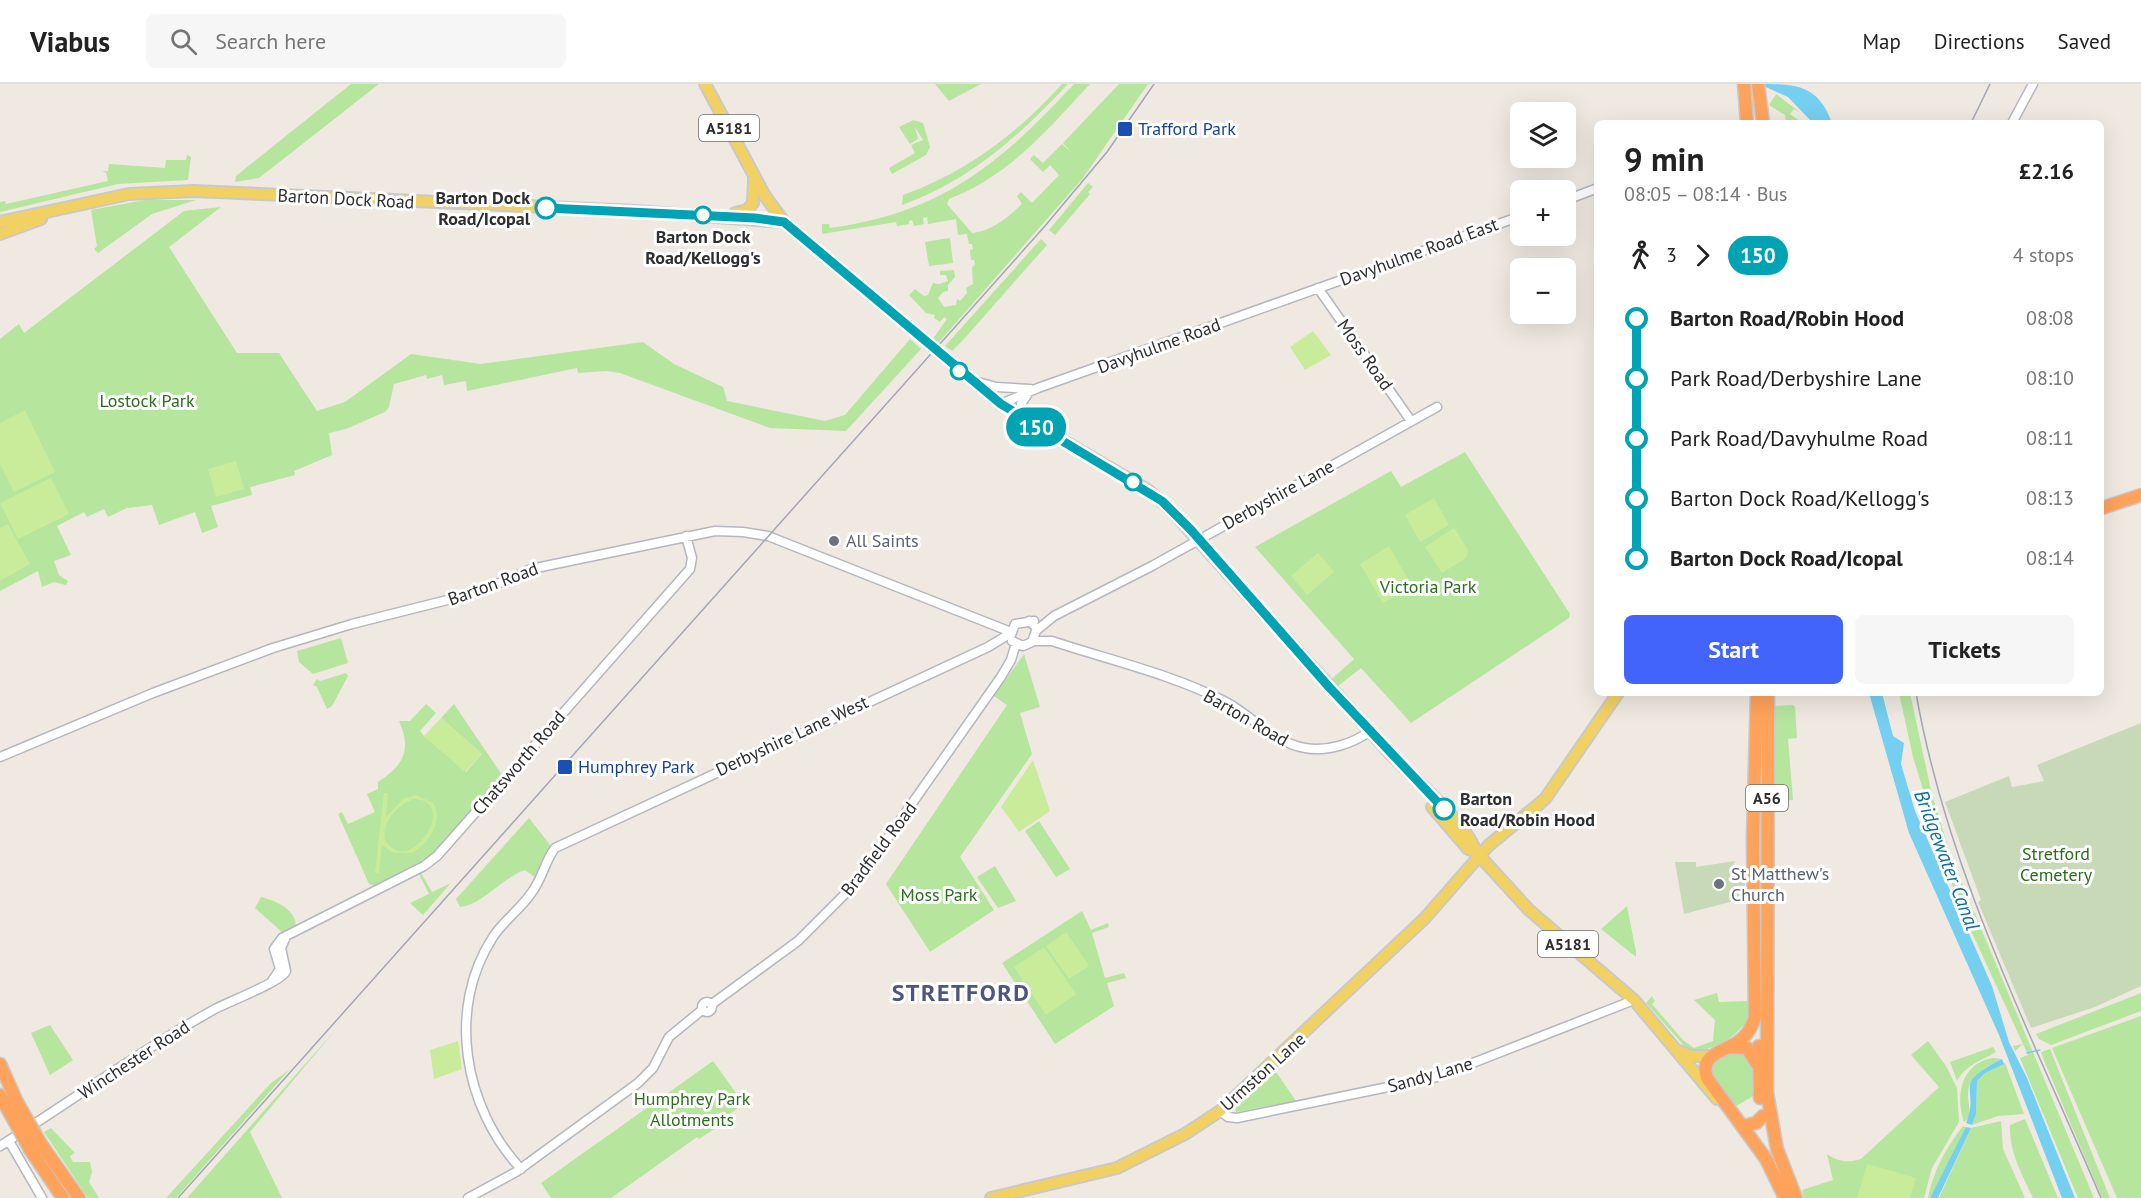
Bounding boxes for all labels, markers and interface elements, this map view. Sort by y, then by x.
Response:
search box [146,14,566,68]
text: Viabus [30,23,110,60]
icon: search [167,25,200,58]
text: Search here [215,27,326,55]
text: Map [1862,28,1901,55]
text: Directions [1934,28,2025,55]
text: Saved [2058,28,2111,55]
map controls [1510,102,1576,324]
button: layers [1510,102,1576,168]
road number: A5181 [699,115,759,141]
place label: Trafford Park [1138,117,1236,140]
marker: Trafford Park [1116,120,1134,138]
text: 9 min [1624,137,1705,180]
text: £2.16 [2019,157,2074,185]
button: + [1510,180,1576,246]
text: 08:05 – 08:14 · Bus [1624,181,1788,207]
street label: Barton Dock Road [277,183,415,214]
place label: Barton Dock Road/Icopal [435,186,531,230]
marker: Barton Dock Road/Icopal [535,197,557,219]
marker: Barton Dock Road/Kellogg's [694,206,712,224]
street label: Davyhulme Road East [1337,212,1501,291]
place label: Barton Dock Road/Kellogg's [645,225,761,269]
icon: walk [1624,239,1657,272]
icon: forward [1686,239,1719,272]
text: 3 [1666,242,1677,268]
text: 150 [1740,242,1776,269]
text: 4 stops [2013,242,2074,268]
button: − [1510,258,1576,324]
text: Barton Road/Robin Hood [1670,304,1904,332]
text: 08:08 [2026,305,2074,331]
street label: Davyhulme Road [1094,313,1224,378]
street label: Moss Road [1332,315,1398,395]
unlabelled marker [950,362,968,380]
text: Park Road/Derbyshire Lane [1670,364,1922,392]
text: 08:10 [2026,365,2074,391]
park label: Lostock Park [99,389,195,412]
line badge: 150 [1002,408,1070,446]
text: 150 [1018,414,1054,441]
text: Park Road/Davyhulme Road [1670,424,1928,452]
text: 08:11 [2026,425,2074,451]
street label: Derbyshire Lane [1218,454,1338,535]
unlabelled marker [1124,473,1142,491]
text: Barton Dock Road/Kellogg's [1670,484,1930,512]
text: 08:13 [2026,485,2074,511]
place label: All Saints [846,529,919,552]
marker: All Saints [827,534,841,548]
text: Barton Dock Road/Icopal [1670,544,1903,572]
text: 08:14 [2026,545,2074,571]
street label: Barton Road [445,557,541,610]
park label: Victoria Park [1379,575,1477,598]
button: Start [1624,615,1843,684]
button: Tickets [1855,615,2074,684]
street label: Barton Road [1200,684,1293,751]
street label: Derbyshire Lane West [712,690,872,781]
street label: Chatsworth Road [467,706,570,820]
place label: Humphrey Park [578,755,695,778]
marker: Humphrey Park [556,758,574,776]
road number: A56 [1746,785,1788,811]
water label: Bridgewater Canal [1908,786,1986,935]
place label: Barton Road/Robin Hood [1460,787,1595,831]
street label: Bradfield Road [836,797,921,900]
marker: Barton Road/Robin Hood [1433,798,1455,820]
park label: Stretford Cemetery [2020,842,2093,886]
place label: St Matthew's Church [1731,862,1829,906]
marker: St Matthew's Church [1712,877,1726,891]
park label: Moss Park [901,883,978,906]
road number: A5181 [1538,931,1598,957]
district label: STRETFORD [892,977,1030,1008]
street label: Winchester Road [74,1015,194,1104]
street label: Urmston Lane [1215,1027,1310,1116]
street label: Sandy Lane [1385,1051,1475,1098]
park label: Humphrey Park Allotments [634,1087,751,1131]

